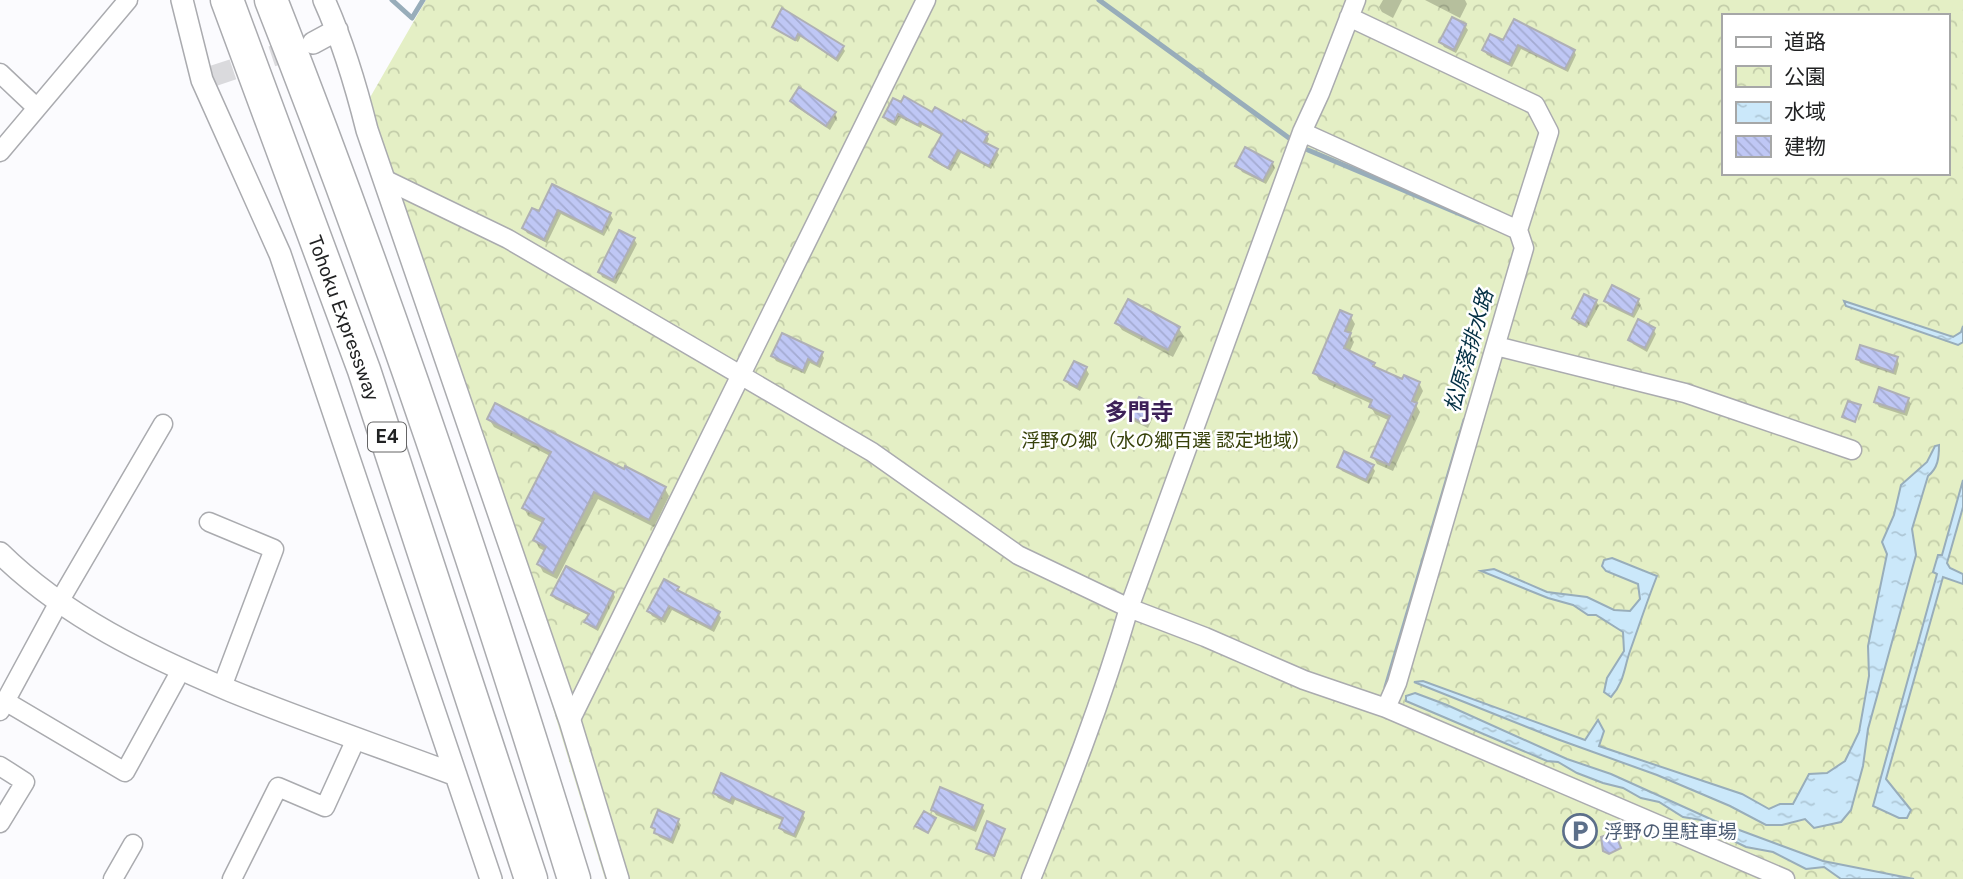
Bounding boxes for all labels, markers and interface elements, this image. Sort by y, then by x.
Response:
legend [1722,14,1949,175]
text: 道路 [1784,29,1826,54]
text: 公園 [1784,64,1826,89]
text: 水域 [1784,99,1826,124]
text: 建物 [1784,134,1826,159]
street label: Tohoku Expressway [304,232,384,404]
water label: 松原落排水路 [1439,285,1498,415]
district label: 多門寺 [1105,398,1174,425]
road number: E4 [368,422,406,452]
park label: 浮野の郷（水の郷百選 認定地域） [1021,429,1311,451]
parking icon: 浮野の里駐車場 [1561,812,1599,850]
place label: 浮野の里駐車場 [1604,820,1737,842]

